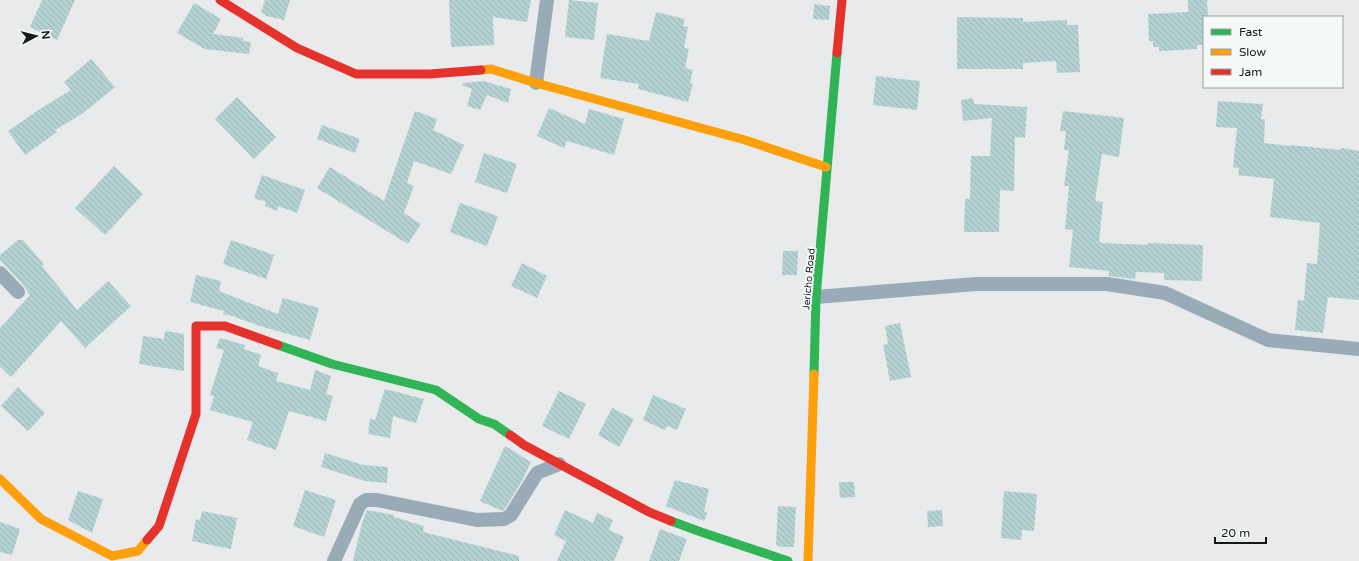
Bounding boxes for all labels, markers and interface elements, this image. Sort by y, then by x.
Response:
north arrow [16,16,56,56]
legend [1203,16,1343,88]
text: Fast [1239,25,1263,39]
text: N [38,30,52,40]
text: Slow [1239,45,1266,59]
text: Jam [1239,65,1262,79]
street label: Jericho Road [800,248,818,310]
scale bar [1215,519,1266,545]
text: 20 m [1221,526,1250,540]

